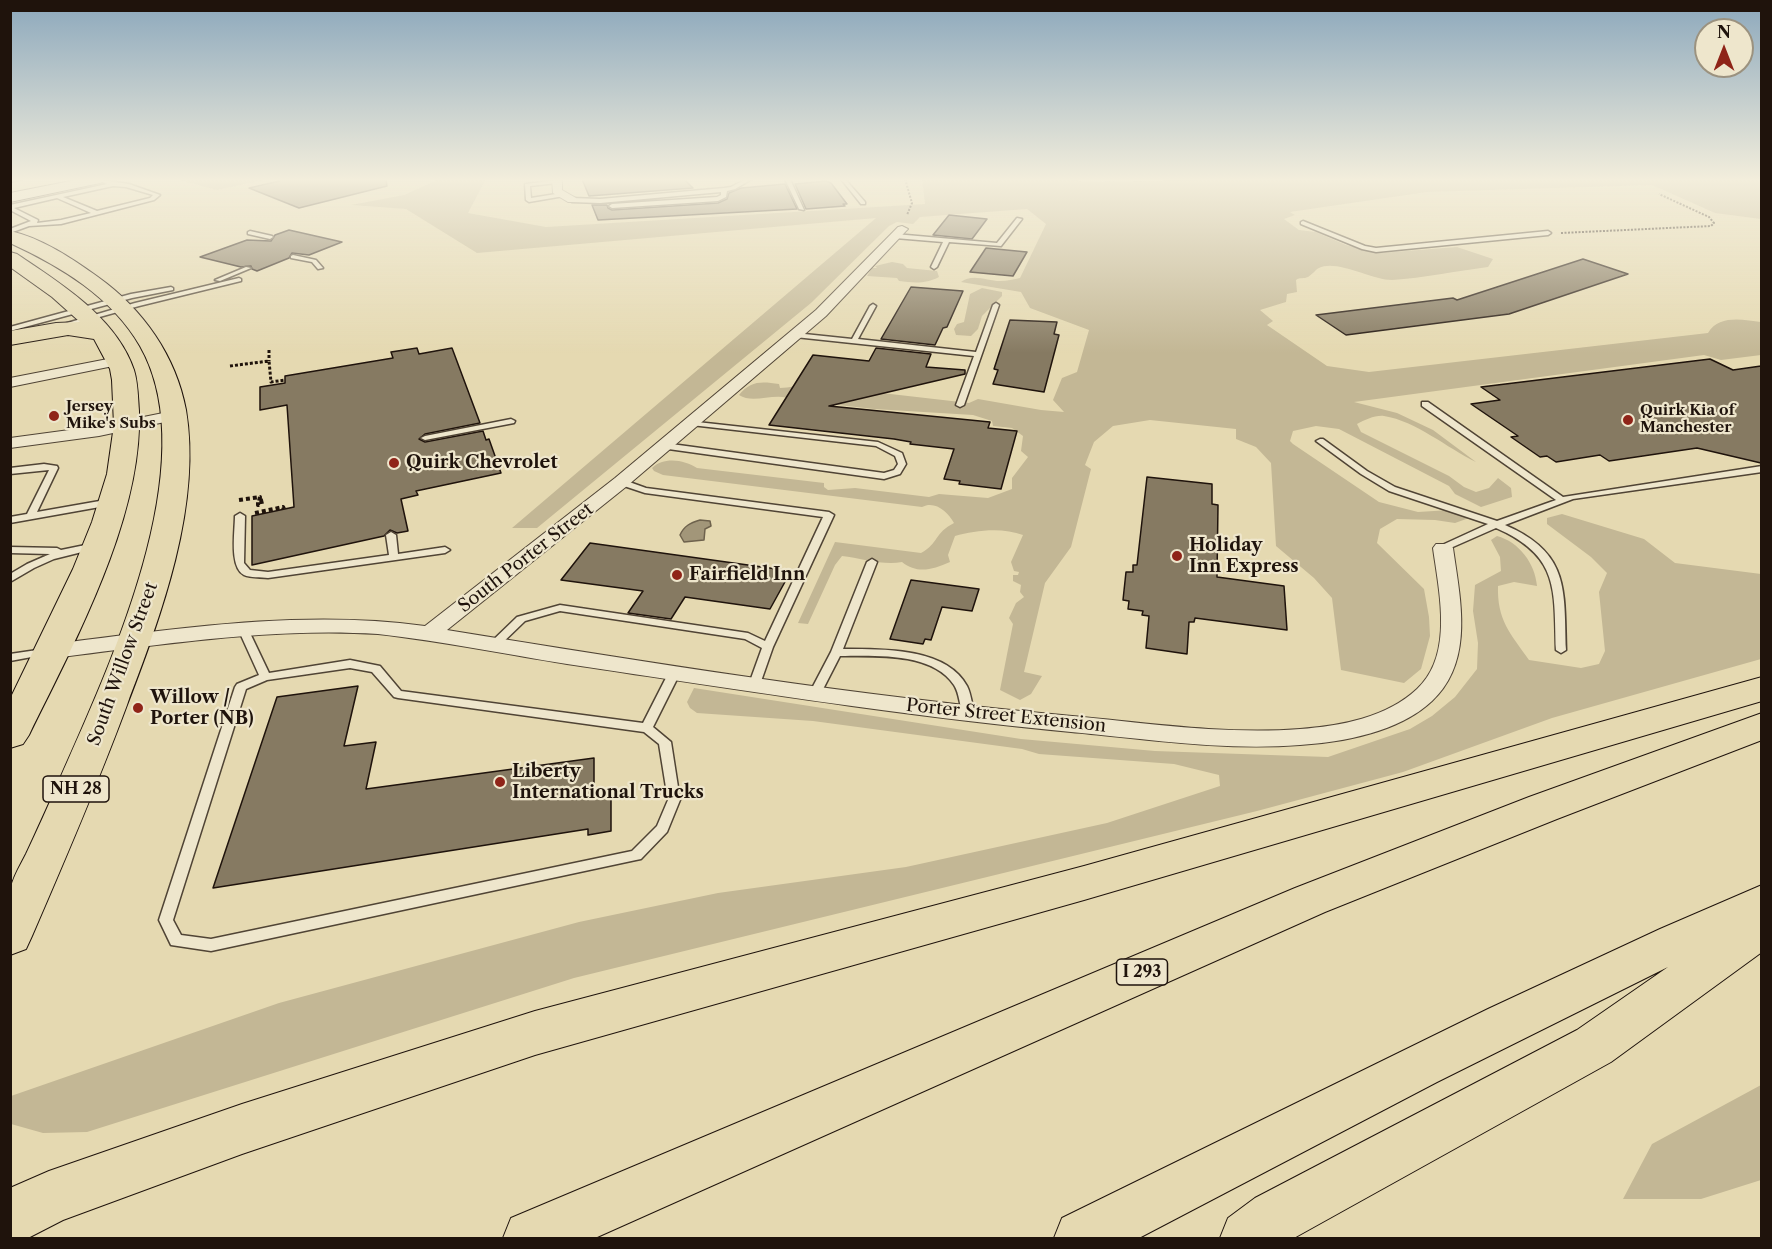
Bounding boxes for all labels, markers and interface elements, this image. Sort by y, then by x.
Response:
north arrow [1694,18,1754,78]
text: N [1717,22,1731,42]
place label: Jersey Mike's Subs [66,398,156,433]
place label: Quirk Kia of Manchester [1640,402,1735,437]
marker: Jersey Mike's Subs [47,409,61,423]
marker: Quirk Kia of Manchester [1621,413,1635,427]
place label: Quirk Chevrolet [406,452,558,474]
marker: Quirk Chevrolet [387,456,401,470]
street label: South Porter Street [454,499,598,617]
place label: Holiday Inn Express [1189,535,1299,578]
marker: Holiday Inn Express [1170,549,1184,563]
place label: Fairfield Inn [689,564,805,586]
marker: Fairfield Inn [670,568,684,582]
street label: South Willow Street [83,579,163,749]
place label: Willow / Porter (NB) [150,687,254,730]
street label: Porter Street Extension [905,695,1107,737]
marker: Willow / Porter (NB) [131,701,145,715]
place label: Liberty International Trucks [512,761,704,804]
marker: Liberty International Trucks [493,775,507,789]
road number: NH 28 [43,776,109,802]
road number: I 293 [1116,959,1168,985]

